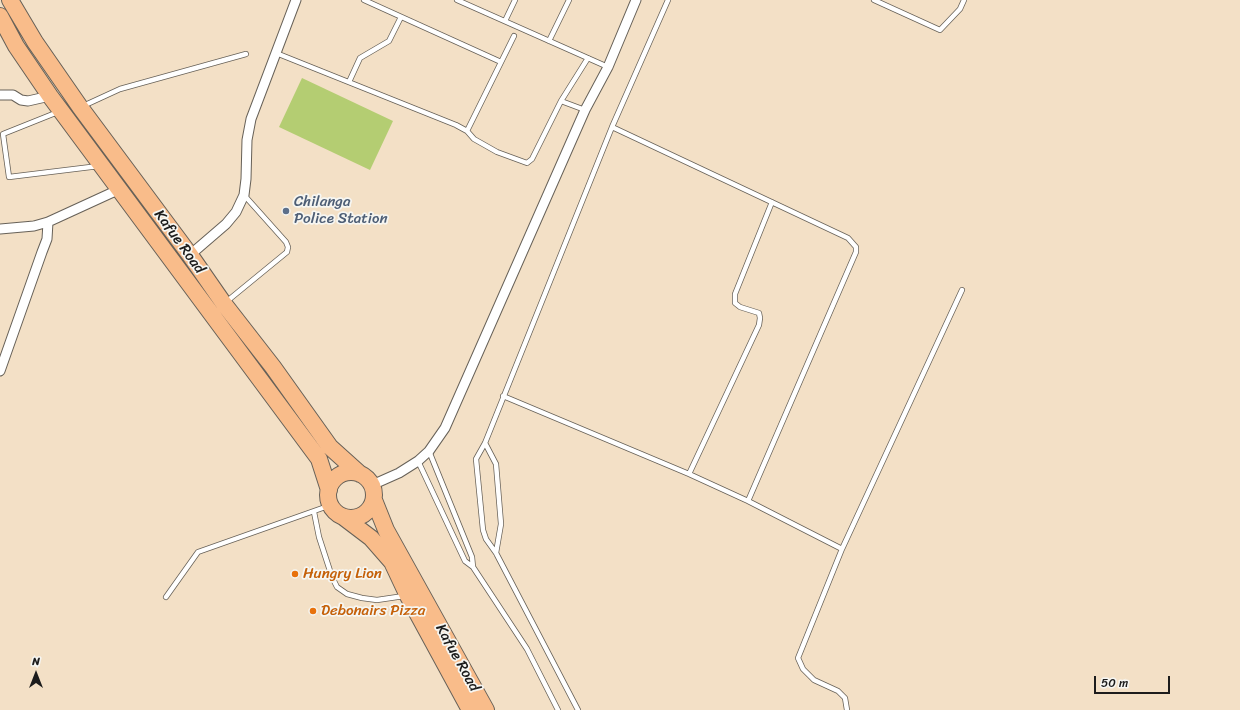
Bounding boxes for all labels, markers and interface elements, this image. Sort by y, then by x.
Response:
place label: Chilanga Police Station [294,193,388,228]
marker: Chilanga Police Station [281,206,291,216]
street label: Kafue Road [150,207,208,277]
place label: Hungry Lion [303,565,382,583]
marker: Hungry Lion [290,569,300,579]
place label: Debonairs Pizza [321,602,425,620]
marker: Debonairs Pizza [308,606,318,616]
street label: Kafue Road [431,621,483,695]
text: N [32,652,40,671]
north arrow [16,654,56,694]
scale bar [1096,668,1172,694]
text: 50 m [1101,672,1128,694]

